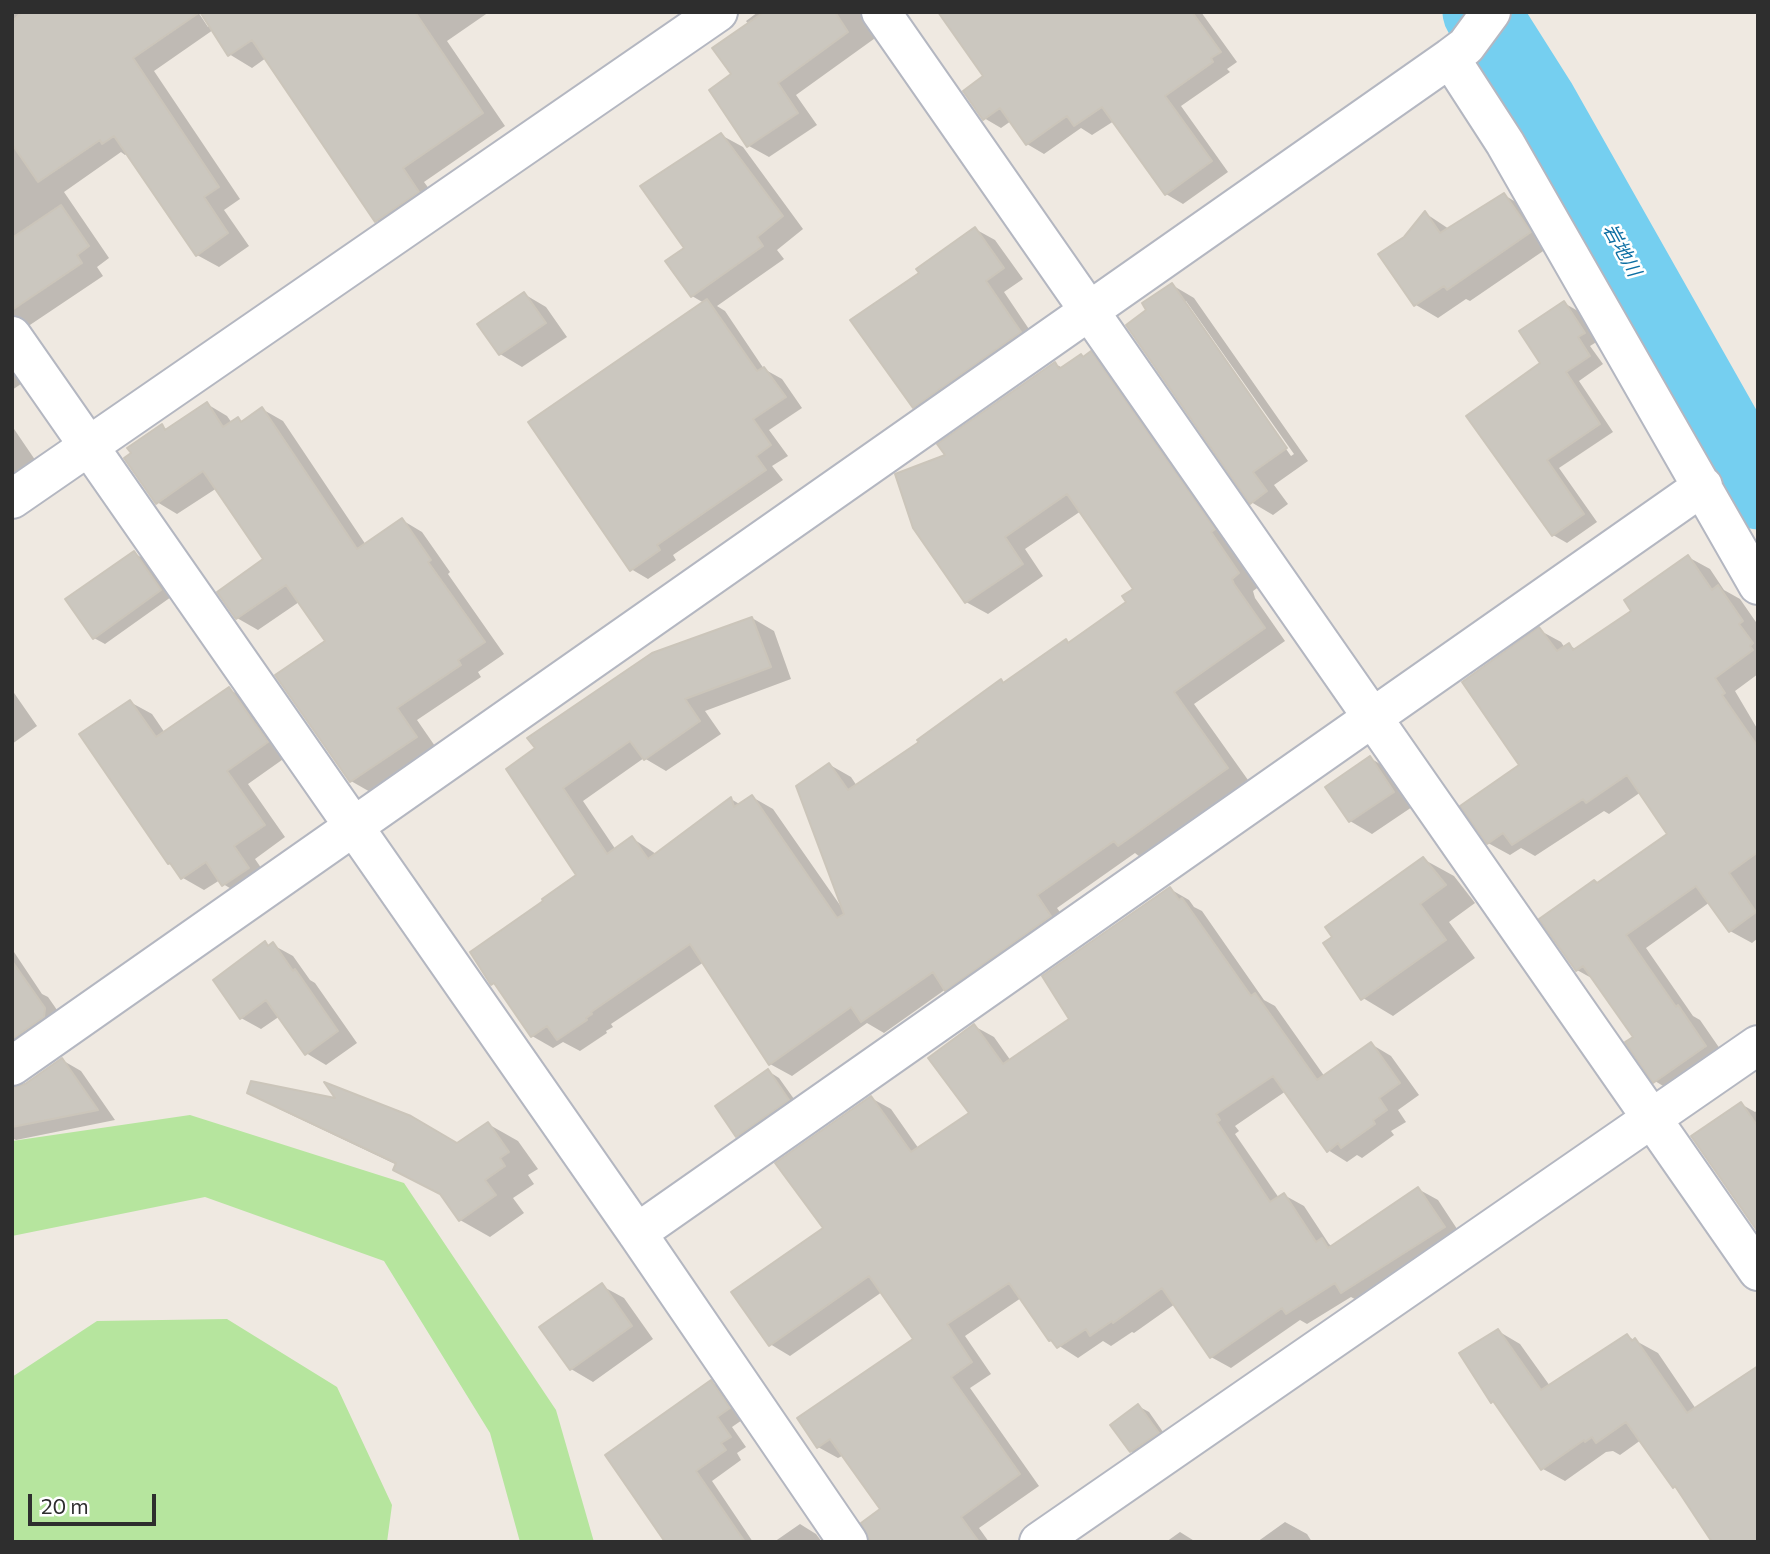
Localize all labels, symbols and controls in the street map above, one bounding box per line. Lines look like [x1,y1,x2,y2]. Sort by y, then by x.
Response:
water label: 岩地川 [1598,220,1646,280]
scale bar [32,1480,159,1524]
text: 20 m [41,1493,89,1518]

